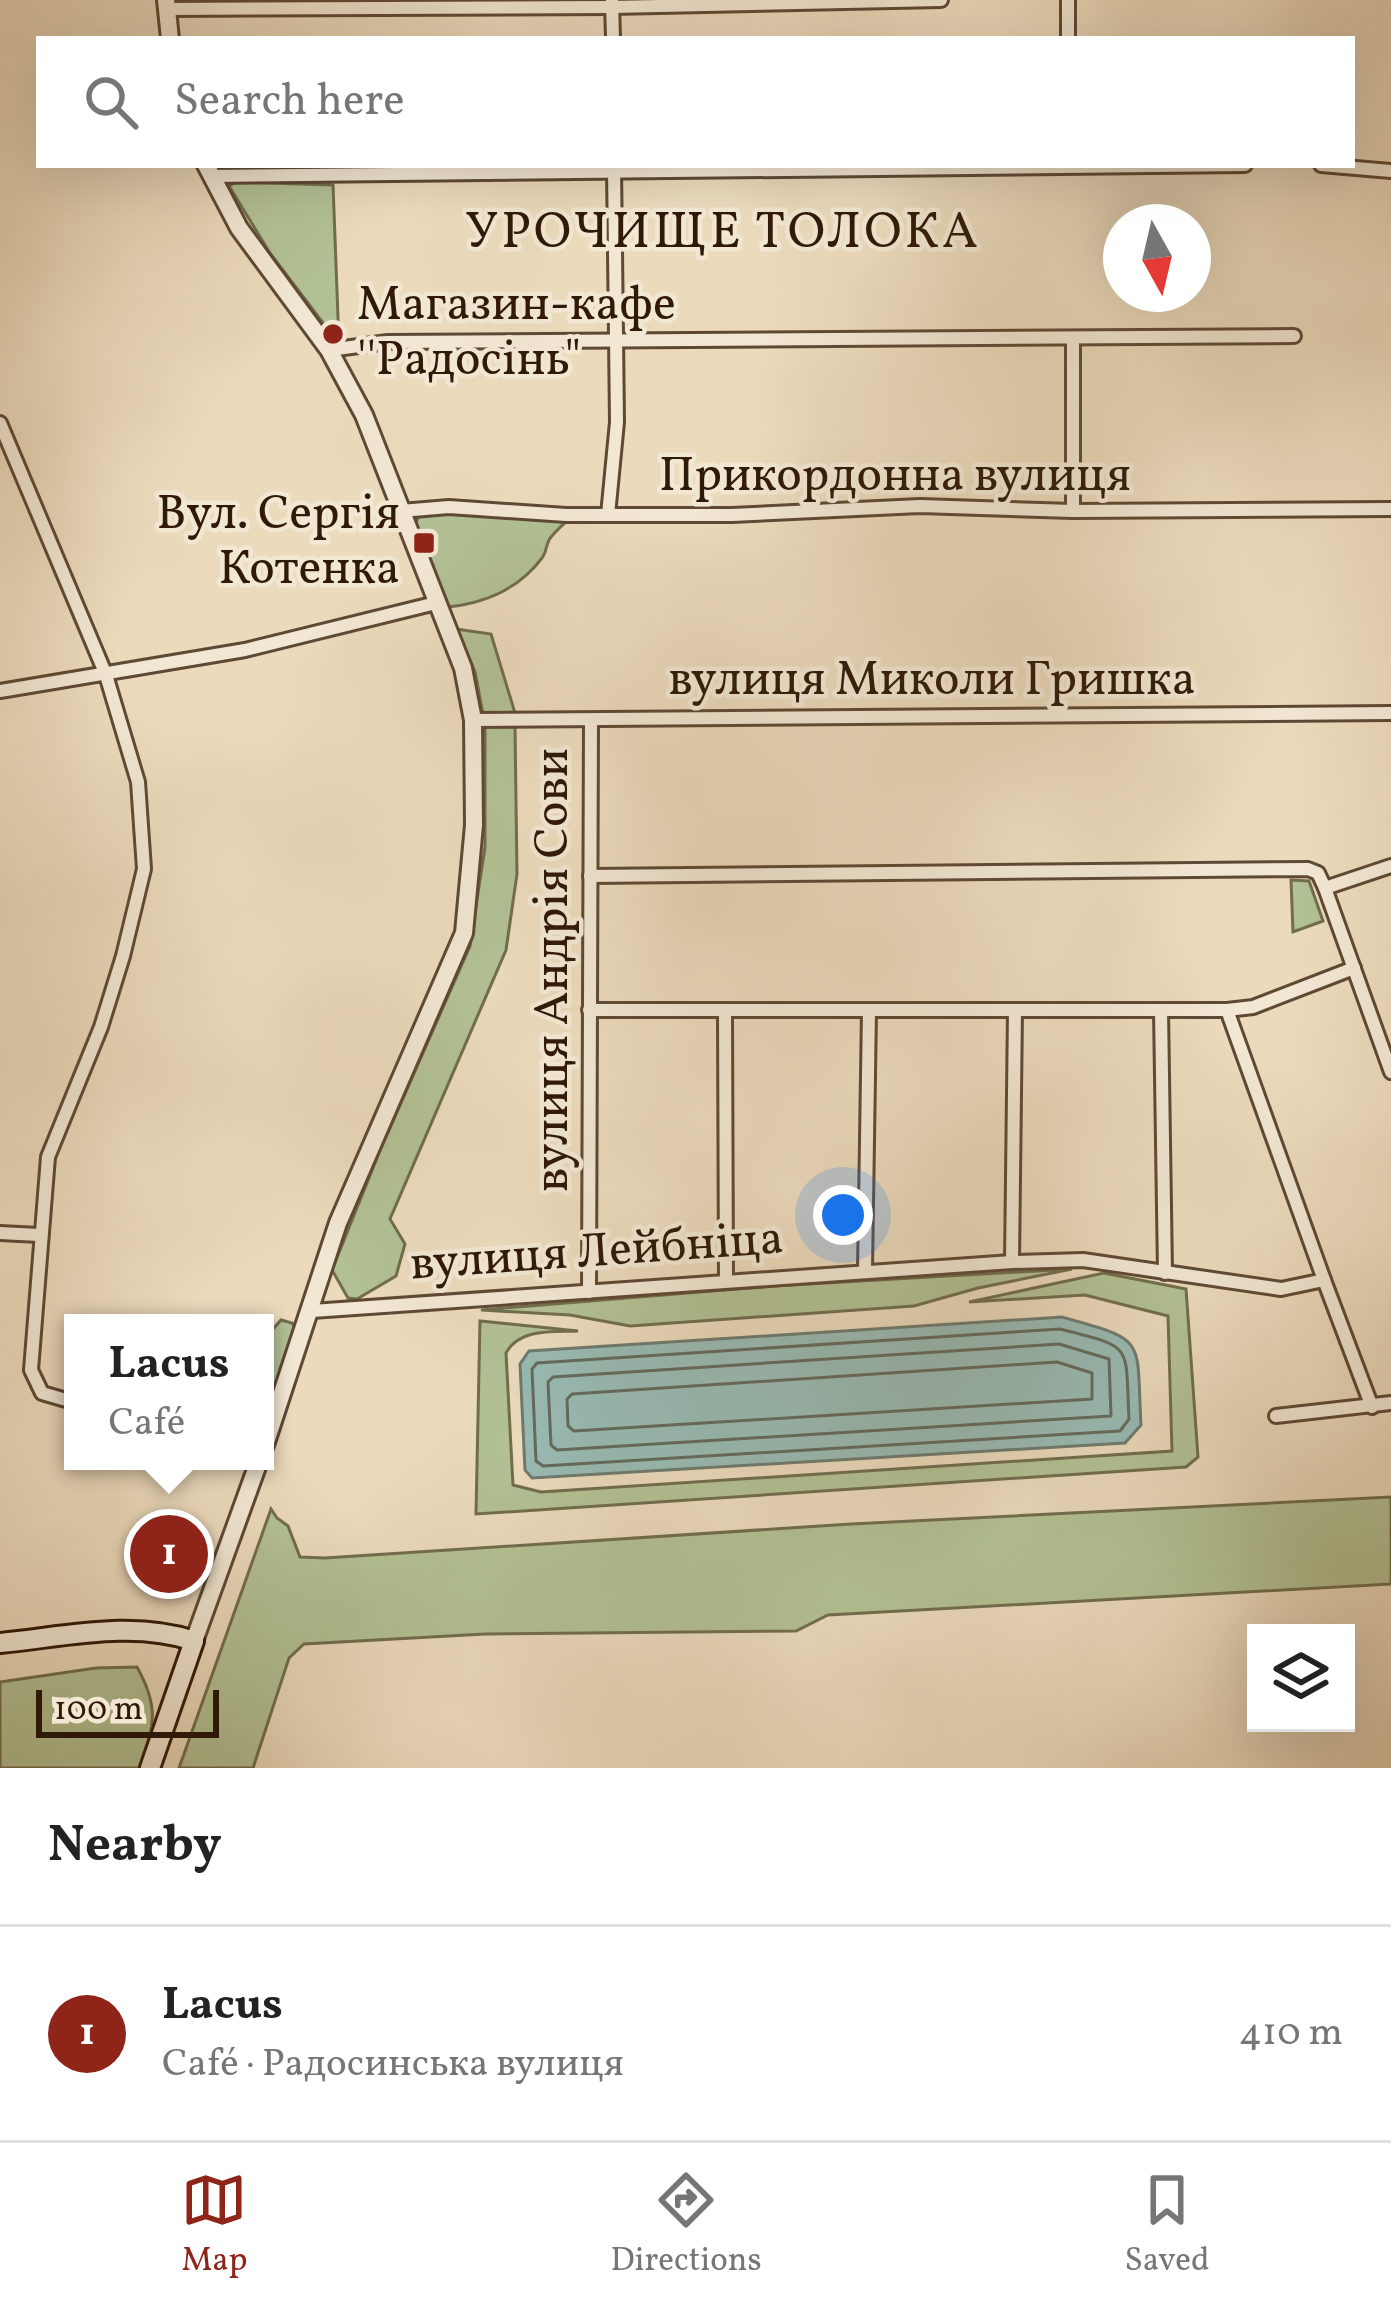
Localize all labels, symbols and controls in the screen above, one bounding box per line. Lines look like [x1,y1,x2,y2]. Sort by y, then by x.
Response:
search box [36,36,1355,168]
icon: search [78,69,144,135]
text: Search here [174,71,405,134]
district label: УРОЧИЩЕ ТОЛОКА [465,198,981,269]
north arrow [1103,204,1211,312]
place label: Магазин-кафе ''Радосінь" [357,273,676,395]
marker: Магазин-кафе ''Радосінь" [320,321,346,347]
street label: Прикордонна вулиця [659,444,1131,511]
place label: Вул. Сергія Котенка [156,482,400,604]
marker: Вул. Сергія Котенка [411,530,437,556]
street label: вулиця Миколи Гришка [668,648,1196,715]
street label: вулиця Андрія Сови [521,748,588,1192]
your location [813,1185,873,1245]
street label: вулиця Лейбніца [408,1207,786,1299]
popup [64,1314,274,1470]
text: Lacus [109,1334,229,1397]
text: Café [109,1397,185,1451]
pin: 1 [130,1509,208,1599]
map controls [1247,1624,1355,1732]
button: layers [1247,1624,1355,1732]
scale bar [36,1684,219,1737]
text: 100 m [54,1688,143,1734]
text: Nearby [48,1811,222,1882]
text: Lacus [162,1975,283,2038]
text: 1 [79,2007,95,2061]
text: 410 m [1239,2007,1343,2061]
text: Café · Радосинська вулиця [162,2038,624,2092]
tab: Map [181,2167,248,2285]
tab: Directions [610,2167,762,2285]
tab: Saved [1125,2167,1210,2285]

